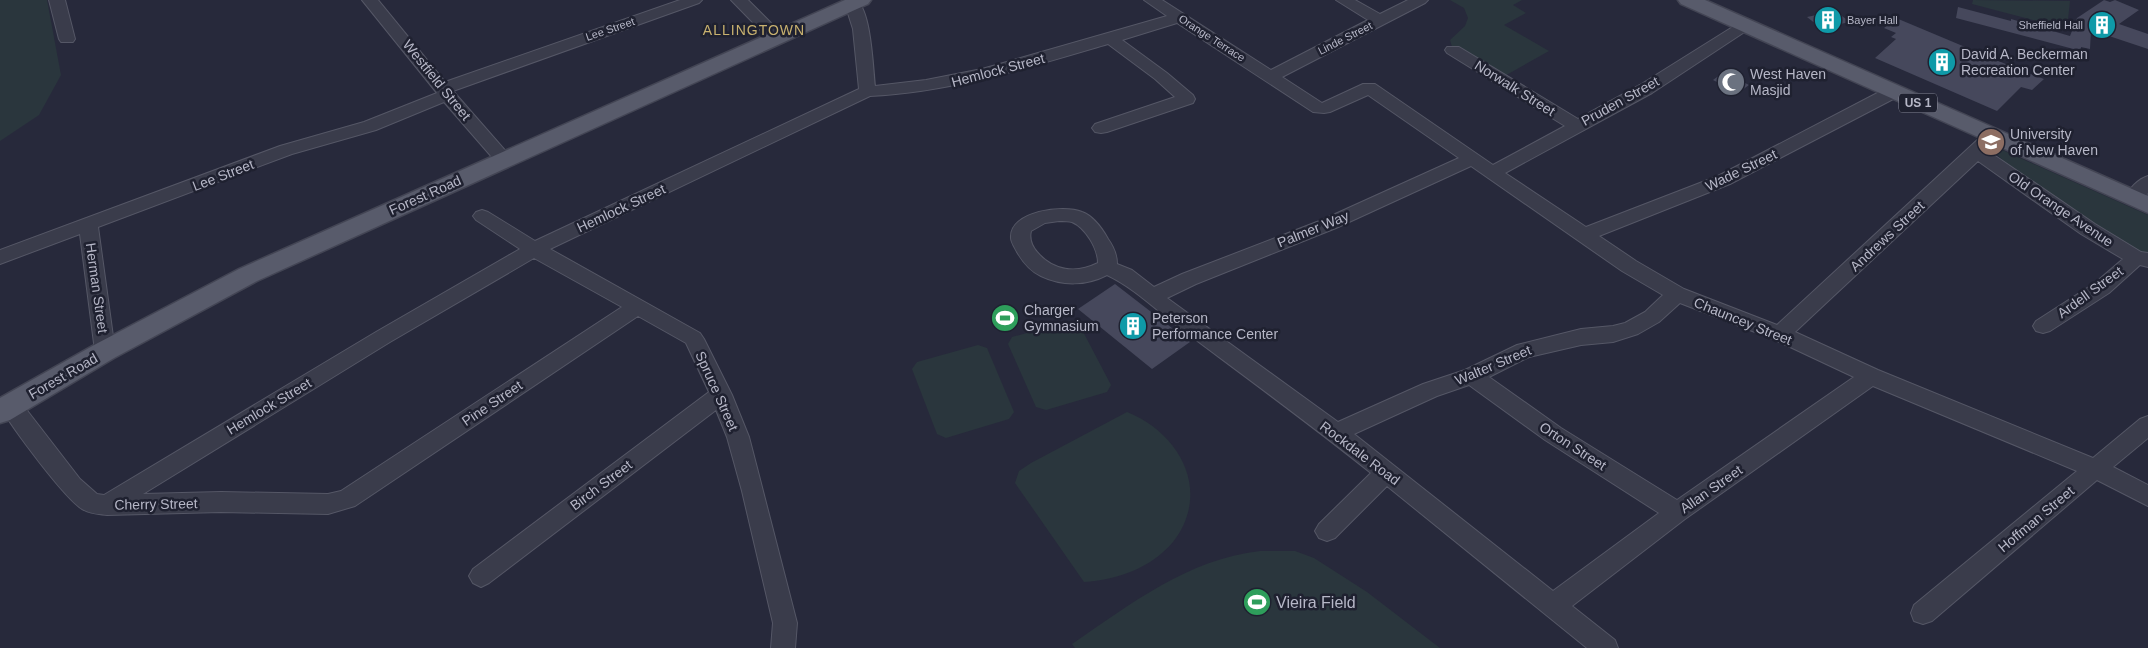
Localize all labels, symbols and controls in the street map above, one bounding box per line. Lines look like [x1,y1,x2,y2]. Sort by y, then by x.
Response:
building icon: Bayer Hall [1813,5,1843,35]
building icon: Sheffield Hall [2087,10,2117,40]
street label: Orange Terrace [1177,12,1247,64]
place label: Bayer Hall [1847,14,1898,26]
street label: Lee Street [584,15,636,43]
street label: Linde Street [1316,19,1374,57]
place label: Sheffield Hall [2018,19,2083,31]
district label: ALLINGTOWN [703,22,805,38]
street label: Westfield Street [400,37,474,123]
place label: David A. Beckerman Recreation Center [1961,46,2088,78]
building icon: David A. Beckerman Recreation Center [1927,47,1957,77]
street label: Hemlock Street [950,50,1046,90]
street label: Norwalk Street [1472,57,1558,119]
place label: West Haven Masjid [1750,66,1826,98]
mosque icon: West Haven Masjid [1716,67,1746,97]
street label: Pruden Street [1578,73,1662,129]
road number: US 1 [1899,94,1937,112]
place label: University of New Haven [2010,126,2098,158]
school or university icon: University of New Haven [1976,127,2006,157]
street label: Wade Street [1703,146,1779,194]
street label: Lee Street [190,156,256,194]
street label: Old Orange Avenue [2006,168,2117,250]
street label: Forest Road [387,172,463,218]
street label: Hemlock Street [574,180,668,235]
street label: Andrews Street [1847,197,1928,274]
street label: Palmer Way [1275,207,1351,251]
street label: Herman Street [83,242,111,334]
street label: Ardell Street [2054,263,2126,321]
street label: Chauncey Street [1692,294,1794,348]
place label: Charger Gymnasium [1024,302,1099,334]
sports icon: Charger Gymnasium [990,303,1020,333]
place label: Peterson Performance Center [1152,310,1278,342]
building icon: Peterson Performance Center [1118,311,1148,341]
street label: Walter Street [1453,342,1534,388]
street label: Spruce Street [692,349,742,433]
street label: Forest Road [26,350,100,402]
street label: Hemlock Street [224,374,314,438]
street label: Pine Street [459,377,525,429]
street label: Rockdale Road [1317,418,1403,488]
street label: Orton Street [1537,419,1609,474]
street label: Birch Street [567,457,635,513]
street label: Allan Street [1677,462,1745,516]
street label: Hoffman Street [1995,483,2077,555]
street label: Cherry Street [114,495,198,513]
sports icon: Vieira Field [1242,587,1272,617]
place label: Vieira Field [1276,594,1356,611]

